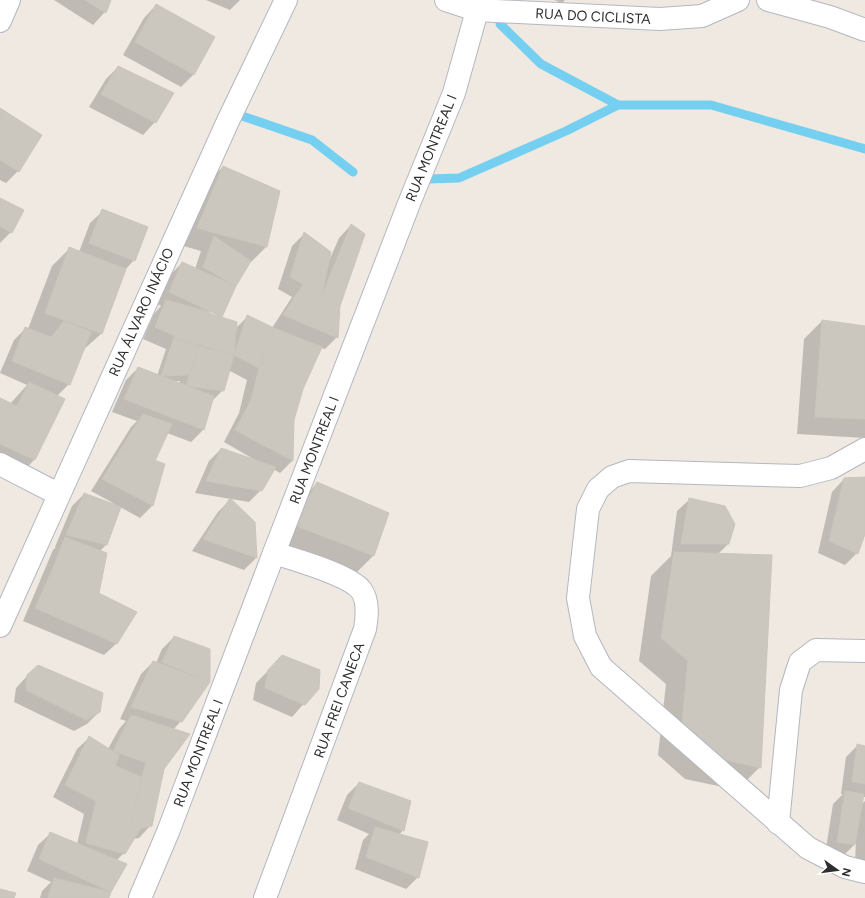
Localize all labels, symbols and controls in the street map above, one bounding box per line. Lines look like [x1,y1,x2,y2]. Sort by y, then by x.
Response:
street label: RUA DO CICLISTA [535,5,652,28]
street label: RUA MONTREAL I [402,92,461,204]
street label: RUA ÁLVARO INÁCIO [105,245,178,379]
street label: RUA MONTREAL I [286,394,343,506]
street label: RUA FREI CANECA [311,640,368,760]
street label: RUA MONTREAL I [170,697,227,809]
north arrow [817,850,857,890]
text: N [839,867,854,878]

